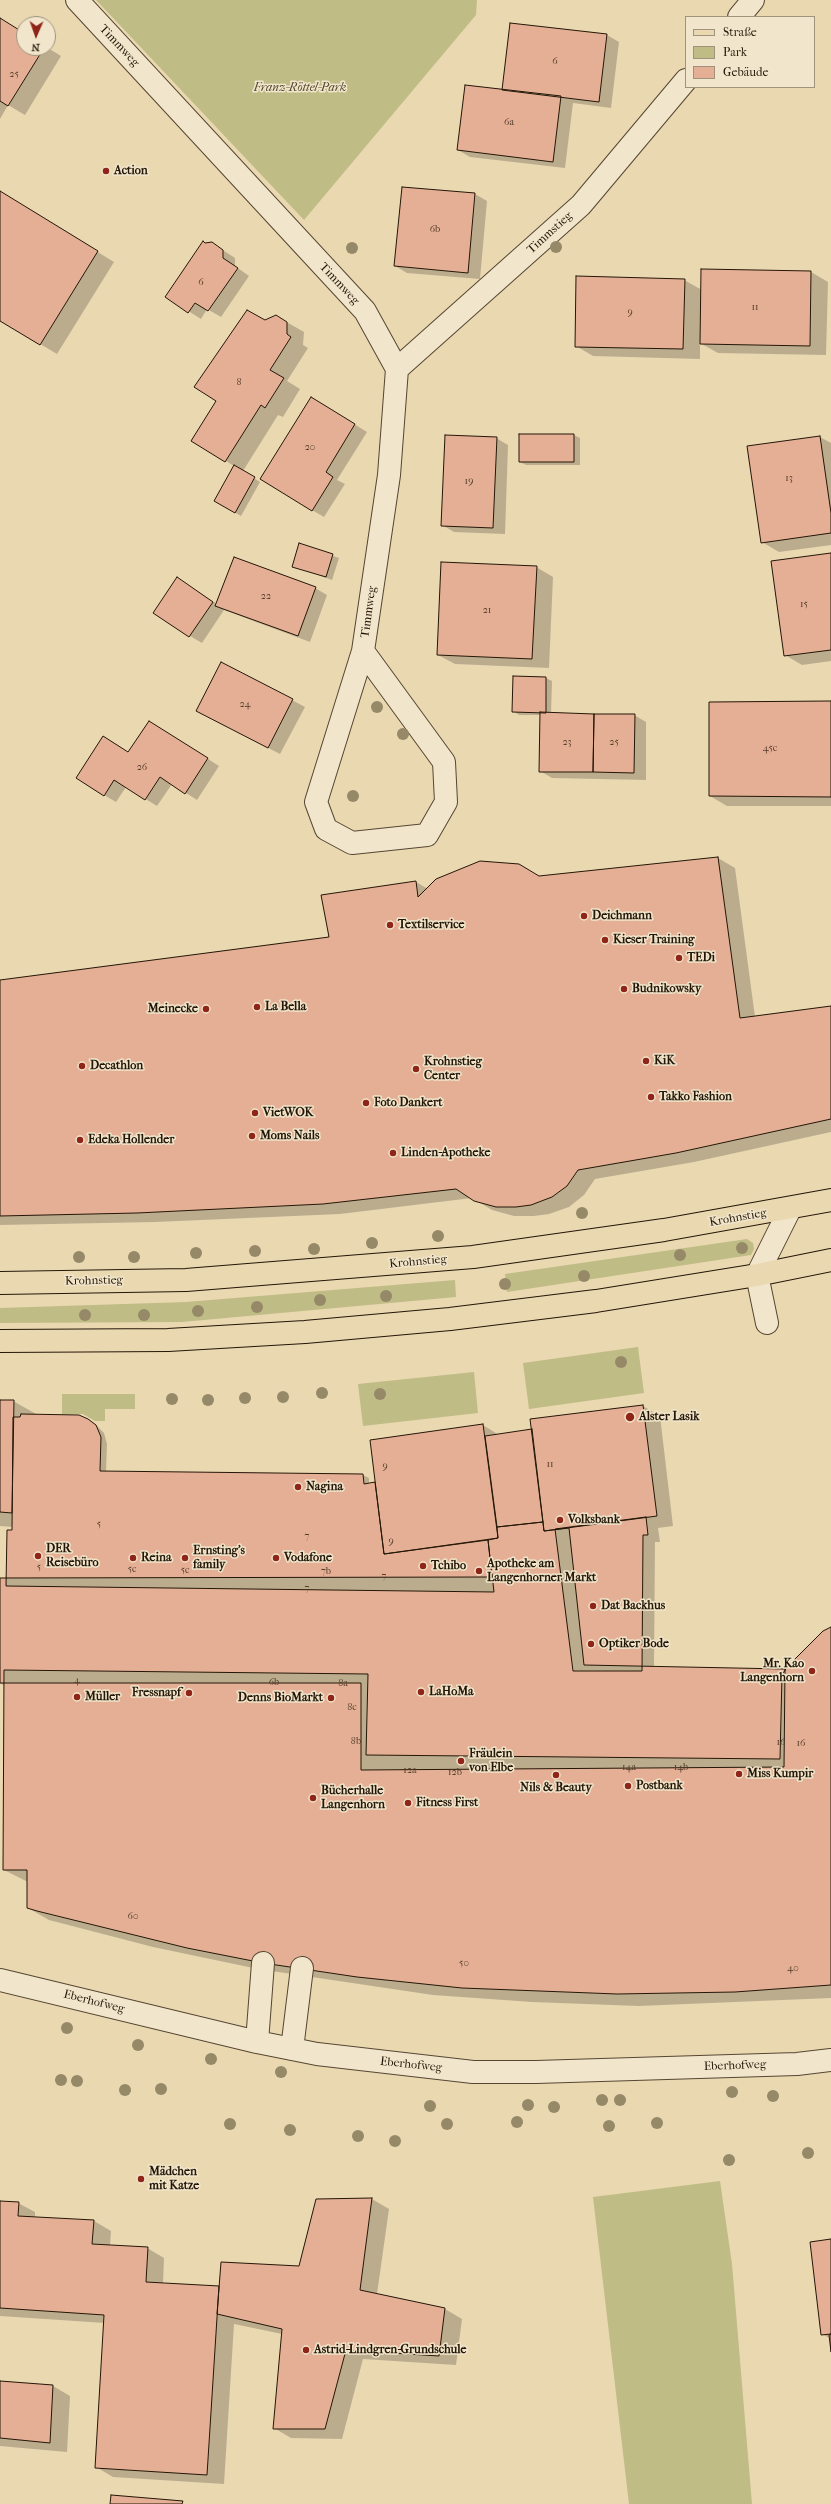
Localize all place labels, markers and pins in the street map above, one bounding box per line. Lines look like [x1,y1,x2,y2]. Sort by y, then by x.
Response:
place label: Action [114,164,148,178]
marker: Action [101,166,111,176]
place label: Deichmann [592,909,652,923]
marker: Deichmann [579,911,589,921]
place label: Textilservice [398,918,465,932]
marker: Textilservice [385,920,395,930]
place label: Kieser Training [613,933,695,947]
marker: Kieser Training [600,935,610,945]
place label: TEDi [687,951,715,965]
marker: TEDi [674,953,684,963]
place label: Budnikowsky [632,982,701,996]
marker: Budnikowsky [619,984,629,994]
place label: La Bella [265,1000,306,1014]
place label: Meinecke [148,1002,198,1016]
marker: La Bella [252,1002,262,1012]
marker: Meinecke [201,1004,211,1014]
place label: KiK [654,1054,675,1068]
place label: Krohnstieg Center [424,1055,482,1083]
marker: KiK [641,1056,651,1066]
place label: Decathlon [90,1059,143,1073]
marker: Decathlon [77,1061,87,1071]
marker: Krohnstieg Center [411,1064,421,1074]
place label: Takko Fashion [659,1090,732,1104]
marker: Takko Fashion [646,1092,656,1102]
place label: Foto Dankert [374,1096,442,1110]
marker: Foto Dankert [361,1098,371,1108]
place label: VietWOK [263,1106,313,1120]
marker: VietWOK [250,1108,260,1118]
place label: Moms Nails [260,1129,320,1143]
marker: Moms Nails [247,1131,257,1141]
place label: Edeka Hollender [88,1133,174,1147]
marker: Edeka Hollender [75,1135,85,1145]
place label: Linden-Apotheke [401,1146,490,1160]
marker: Linden-Apotheke [388,1148,398,1158]
place label: Alster Lasik [639,1410,699,1424]
marker: Alster Lasik [624,1411,636,1423]
place label: Nagina [306,1480,343,1494]
marker: Nagina [293,1482,303,1492]
place label: Volksbank [568,1513,620,1527]
marker: Volksbank [555,1515,565,1525]
place label: DER Reisebüro [46,1542,98,1570]
place label: Ernsting's family [193,1544,245,1572]
marker: DER Reisebüro [33,1551,43,1561]
place label: Reina [141,1551,172,1565]
place label: Vodafone [284,1551,332,1565]
marker: Reina [128,1553,138,1563]
marker: Ernsting's family [180,1553,190,1563]
marker: Vodafone [271,1553,281,1563]
place label: Apotheke am Langenhorner Markt [487,1557,596,1585]
place label: Tchibo [431,1559,466,1573]
marker: Tchibo [418,1561,428,1571]
marker: Apotheke am Langenhorner Markt [474,1566,484,1576]
place label: Dat Backhus [601,1599,665,1613]
marker: Dat Backhus [588,1601,598,1611]
place label: Optiker Bode [599,1637,669,1651]
marker: Optiker Bode [586,1639,596,1649]
place label: Mr. Kao Langenhorn [740,1657,804,1685]
marker: Mr. Kao Langenhorn [807,1666,817,1676]
place label: LaHoMa [429,1685,474,1699]
place label: Fressnapf [132,1686,181,1700]
marker: LaHoMa [416,1687,426,1697]
marker: Fressnapf [184,1688,194,1698]
place label: Müller [85,1690,120,1704]
place label: Denns BioMarkt [238,1691,323,1705]
marker: Müller [72,1692,82,1702]
marker: Denns BioMarkt [326,1693,336,1703]
place label: Fräulein von Elbe [469,1747,513,1775]
marker: Fräulein von Elbe [456,1756,466,1766]
place label: Miss Kumpir [747,1767,813,1781]
marker: Miss Kumpir [734,1769,744,1779]
marker: Nils & Beauty [551,1770,561,1780]
place label: Postbank [636,1779,683,1793]
place label: Nils & Beauty [520,1781,592,1795]
marker: Postbank [623,1781,633,1791]
place label: Bücherhalle Langenhorn [321,1784,385,1812]
marker: Bücherhalle Langenhorn [308,1793,318,1803]
place label: Fitness First [416,1796,478,1810]
marker: Fitness First [403,1798,413,1808]
place label: Mädchen mit Katze [149,2165,199,2193]
marker: Mädchen mit Katze [136,2174,146,2184]
place label: Astrid-Lindgren-Grundschule [314,2343,467,2357]
marker: Astrid-Lindgren-Grundschule [301,2345,311,2355]

